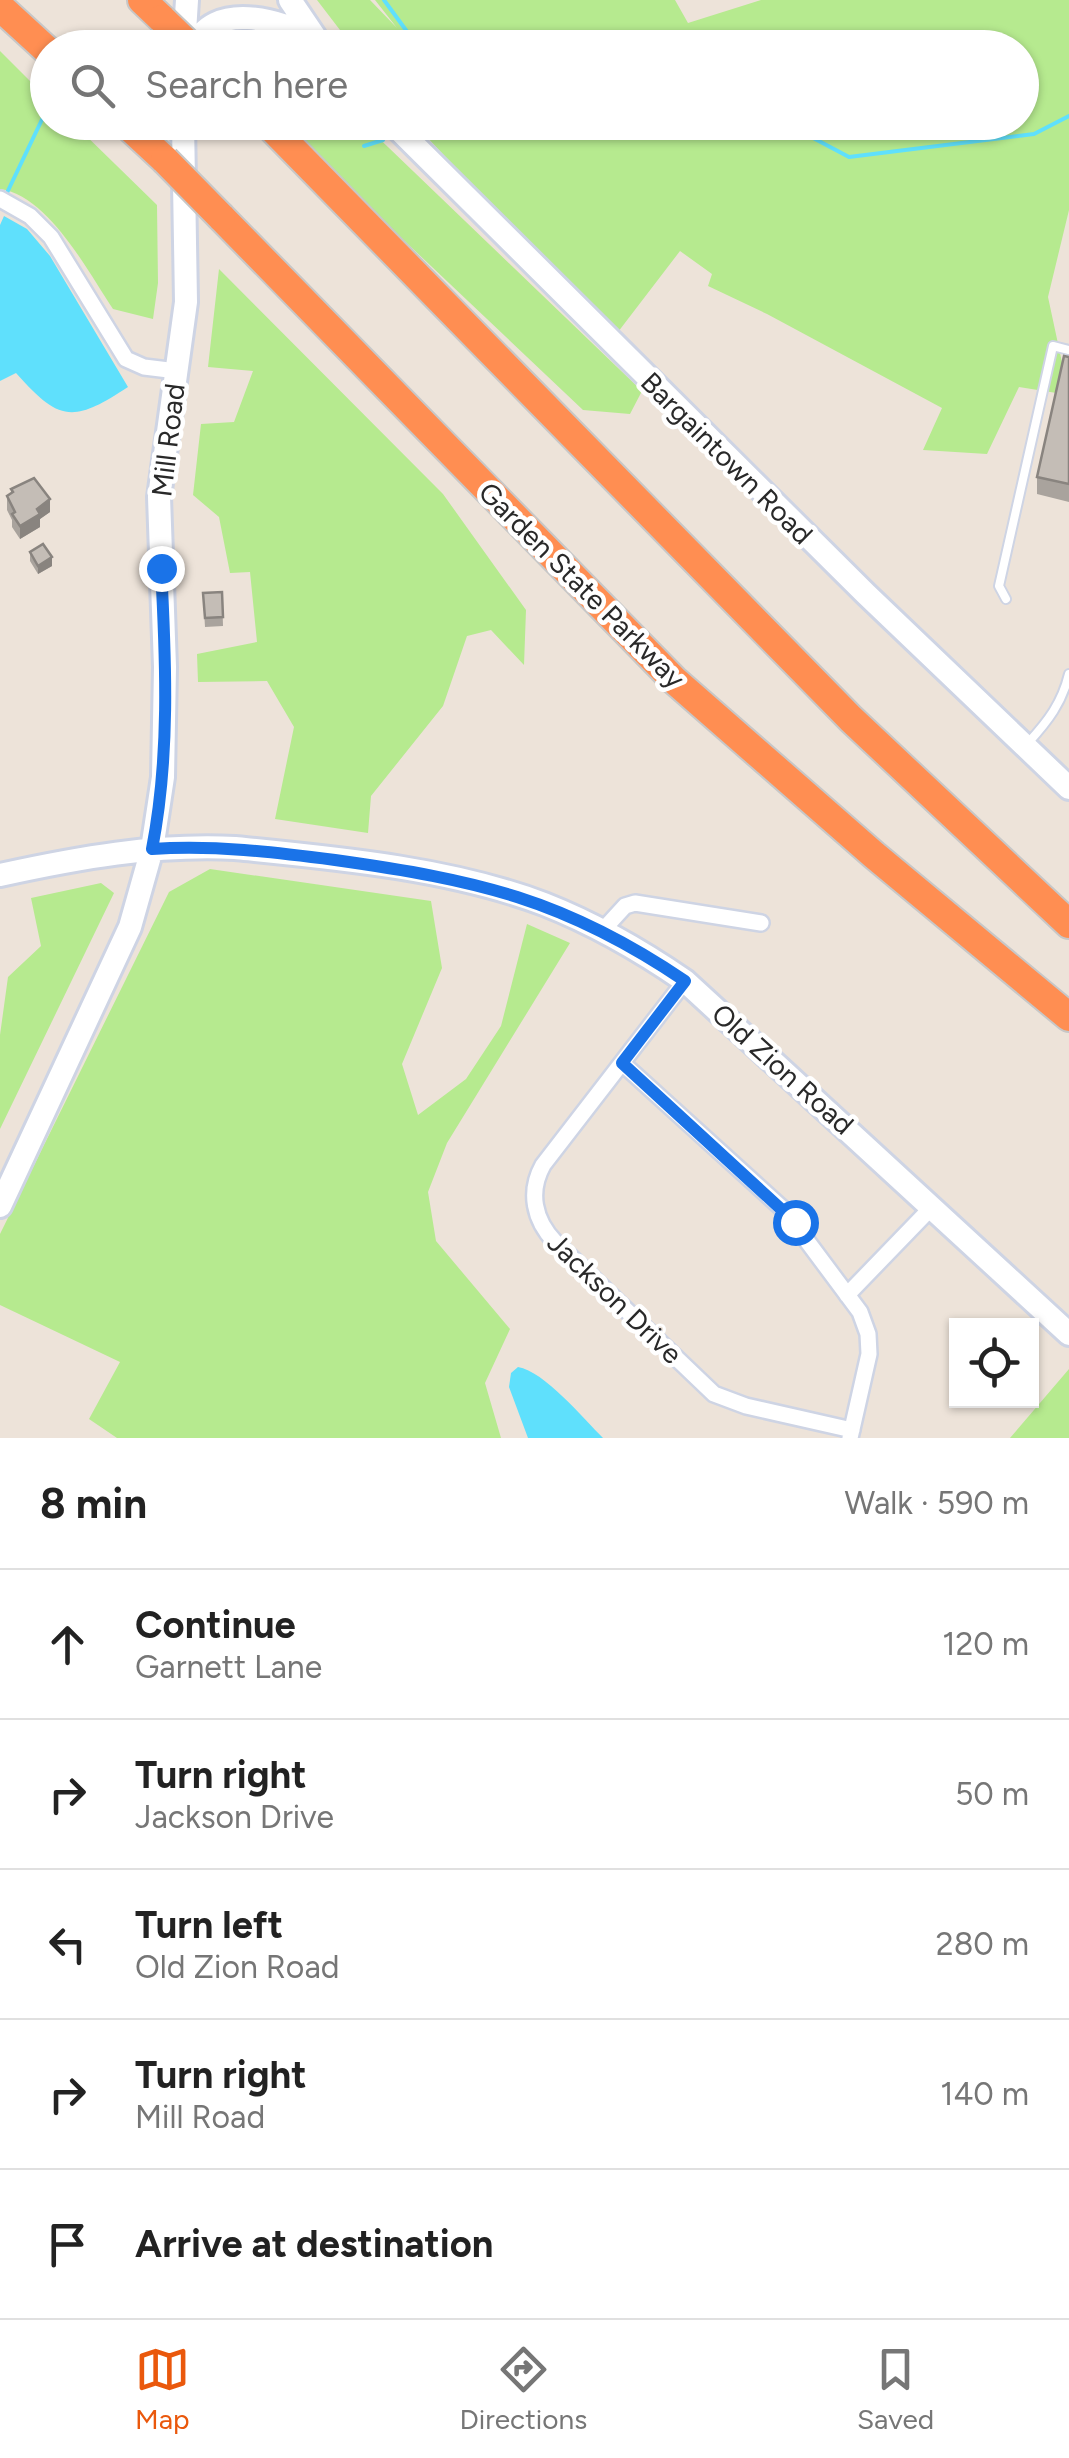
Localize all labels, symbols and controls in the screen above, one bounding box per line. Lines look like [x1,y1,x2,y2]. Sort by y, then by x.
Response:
search box [30,30,1039,140]
icon: search [65,58,120,113]
text: Search here [145,62,348,108]
street label: Bargaintown Road [634,365,820,551]
street label: Mill Road [144,381,192,499]
street label: Garden State Parkway [472,475,692,695]
route end [139,546,185,592]
street label: Old Zion Road [705,997,861,1141]
route start [773,1200,819,1246]
street label: Jackson Drive [541,1225,689,1371]
map controls [949,1318,1039,1408]
button: locate [949,1318,1039,1408]
text: 8 min [40,1478,147,1529]
text: Walk · 590 m [845,1484,1029,1522]
text: Continue [135,1602,296,1648]
icon: ahead [40,1617,95,1672]
text: 120 m [942,1625,1029,1663]
text: Garnett Lane [135,1648,322,1686]
text: Turn right [135,1752,307,1798]
icon: right [40,1767,95,1822]
text: 50 m [955,1775,1029,1813]
text: Jackson Drive [135,1798,334,1836]
text: Turn left [135,1902,283,1948]
icon: left [40,1917,95,1972]
text: 280 m [936,1925,1029,1963]
text: Old Zion Road [135,1948,339,1986]
text: Turn right [135,2052,307,2098]
icon: right [40,2067,95,2122]
text: 140 m [940,2075,1029,2113]
text: Mill Road [135,2098,265,2136]
icon: arrive [40,2217,95,2272]
text: Arrive at destination [135,2221,493,2267]
tab: Map [135,2342,190,2436]
tab: Directions [460,2342,587,2436]
tab: Saved [857,2342,934,2436]

